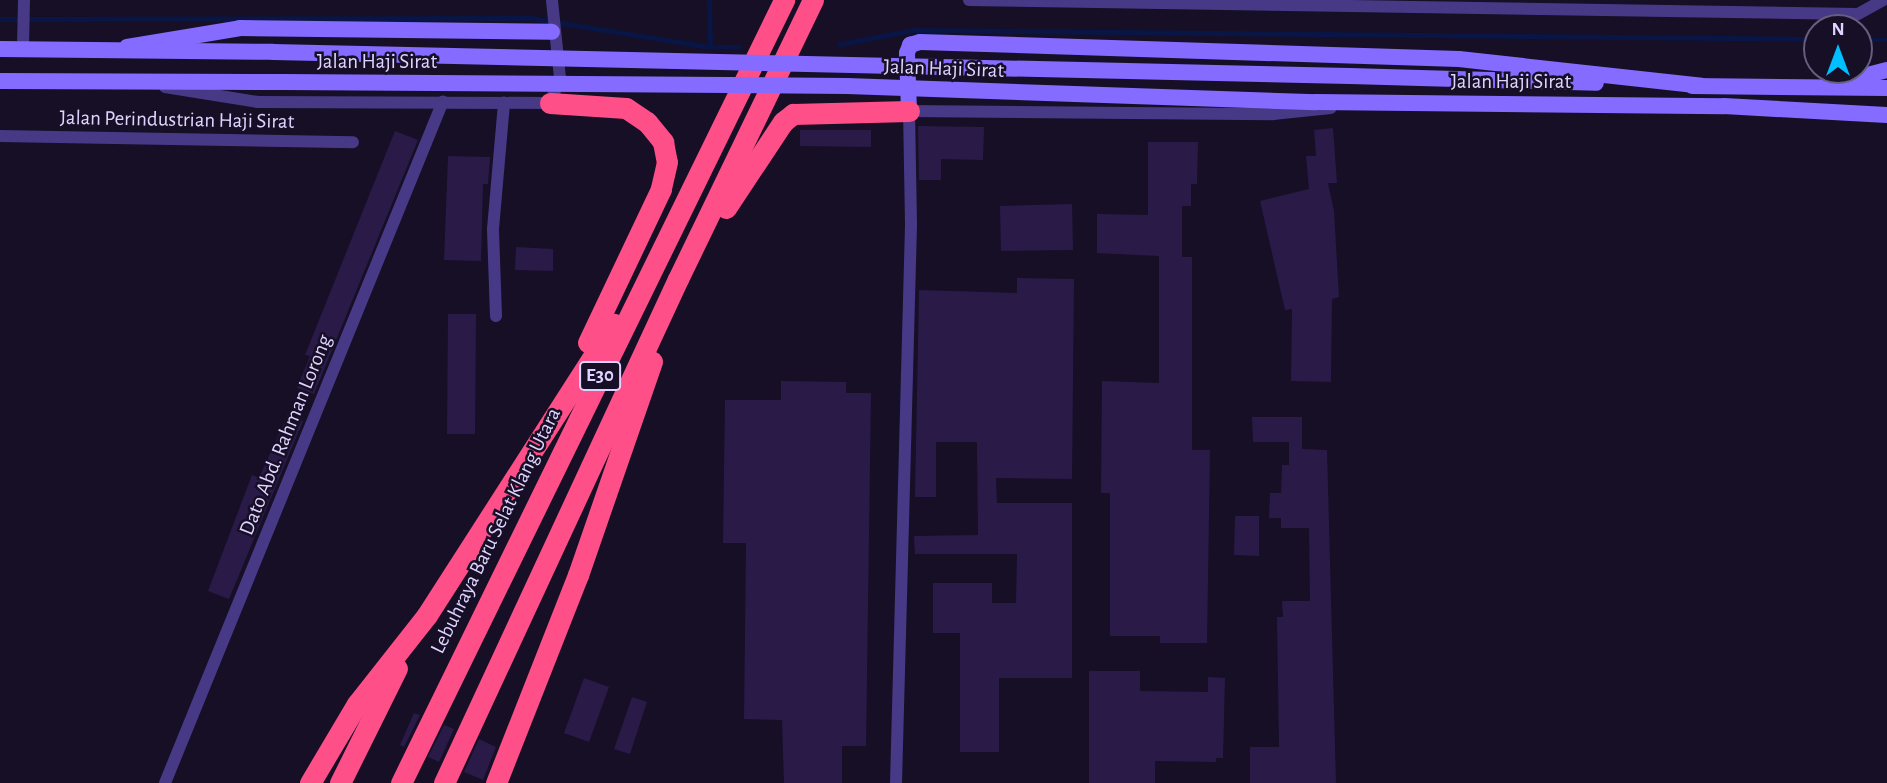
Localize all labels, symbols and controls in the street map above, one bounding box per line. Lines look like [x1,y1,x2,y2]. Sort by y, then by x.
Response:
north arrow [1803,14,1873,84]
text: N [1831,20,1845,39]
street label: Jalan Haji Sirat [317,49,437,75]
street label: Jalan Haji Sirat [883,54,1005,84]
street label: Jalan Haji Sirat [1451,69,1571,95]
street label: Jalan Perindustrian Haji Sirat [59,105,295,135]
street label: Dato Abd. Rahman Lorong [234,331,338,539]
road number: E30 [579,360,621,392]
street label: Lebuhraya Baru Selat Klang Utara [425,404,567,658]

